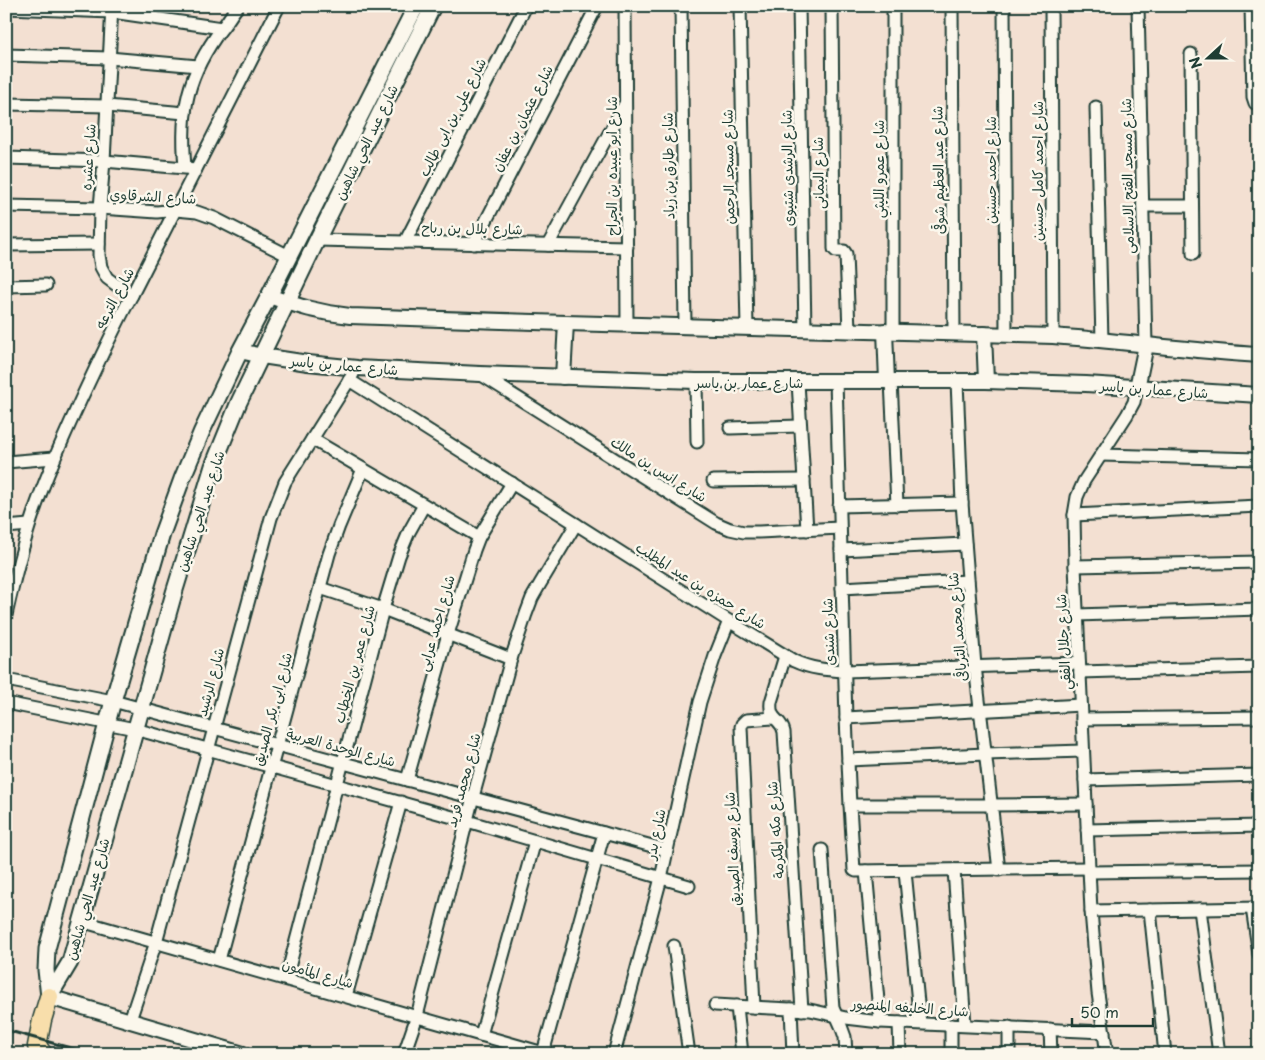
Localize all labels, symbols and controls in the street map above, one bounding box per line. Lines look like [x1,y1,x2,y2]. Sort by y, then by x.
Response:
north arrow [1182,32,1232,82]
street label: شارع على بن ابى طالب [413,54,491,180]
text: N [1184,54,1207,72]
street label: شارع عثمان بن عفان [486,61,558,175]
street label: شارع عبد الحي شاهين [329,81,406,205]
street label: شارع ابو عبيده بن الجراح [601,96,622,236]
street label: شارع مسجد الفتح الاسلامى [1115,98,1139,254]
street label: شارع احمد كامل حسنين [1027,101,1048,241]
street label: شارع عبد العظيم شوقى [926,105,951,235]
street label: شارع مسجد الرحمن [716,109,740,225]
street label: شارع الرشدى شتيوى [775,110,799,226]
street label: شارع طارق بن زياد [657,112,679,220]
street label: شارع احمد حسنين [980,116,1001,224]
street label: شارع عمرو الليثي [868,120,892,218]
street label: شارع عشره [75,123,101,191]
street label: شارع اليمانى [807,137,829,209]
street label: شارع الشرقاوي [109,183,197,210]
street label: شارع بلال بن رباح [421,217,523,239]
street label: شارع الترعه [89,264,139,332]
street label: شارع عمار بن ياسر [288,350,399,380]
street label: شارع عمار بن ياسر [694,372,803,393]
street label: شارع عمار بن ياسر [1098,375,1209,403]
street label: شارع انس بن مالك [607,431,711,507]
street label: شارع عبد الحي شاهين [171,448,232,575]
street label: شارع حمزه بن عبد المطلب [632,536,770,634]
street label: شارع احمد عرابى [412,572,460,674]
street label: شارع محمد الترياقى [942,572,972,682]
street label: شارع جلال الفقي [1050,593,1079,691]
street label: شارع شندى [816,598,840,666]
street label: شارع عمر بن الخطاب [328,603,380,725]
street label: شارع الرشيد [191,645,229,719]
street label: شارع ابى بكر الصديق [247,650,297,768]
street label: شارع الوحدة العربية [284,722,398,772]
street label: شارع محمد فريد [440,730,486,830]
street label: شارع مكه المكرمة [761,781,789,879]
street label: شارع يوسف الصديق [719,792,745,906]
street label: شارع بدر [639,807,671,862]
street label: شارع عبد الحي شاهين [60,835,117,963]
street label: شارع المأمون [280,953,356,993]
street label: شارع الخليفه المنصور [850,992,969,1022]
scale bar [1072,995,1154,1027]
text: 50 m [1080,1000,1119,1023]

